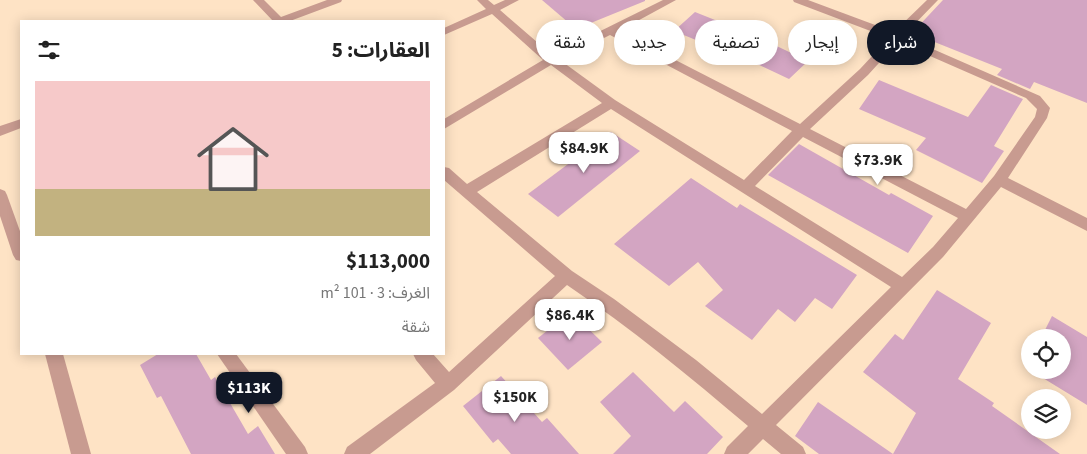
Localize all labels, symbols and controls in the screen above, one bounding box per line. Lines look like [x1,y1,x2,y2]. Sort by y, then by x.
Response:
chip: شقة [536,20,604,65]
chip: جديد [614,20,685,65]
chip: تصفية [695,20,778,65]
chip: إيجار [788,20,857,65]
chip: شراء [867,20,935,65]
text: العقارات: 5 [332,35,430,65]
icon: filters [35,36,63,64]
icon: home [188,114,278,204]
pin: $84.9K [543,132,625,174]
text: $84.9K [560,137,608,159]
pin: $73.9K [837,144,919,186]
text: $73.9K [854,149,902,171]
text: $113,000 [346,246,430,276]
text: الغرف: 3 · 101 m² [320,282,430,304]
pin: $86.4K [529,298,611,341]
text: $86.4K [546,304,594,326]
text: شقة [402,316,430,338]
map controls [1021,329,1071,439]
button: locate [1021,329,1071,379]
pin: $113K [214,372,284,414]
text: $113K [227,377,271,399]
pin: $150K [480,380,550,423]
text: $150K [493,386,537,408]
button: layers [1021,389,1071,439]

